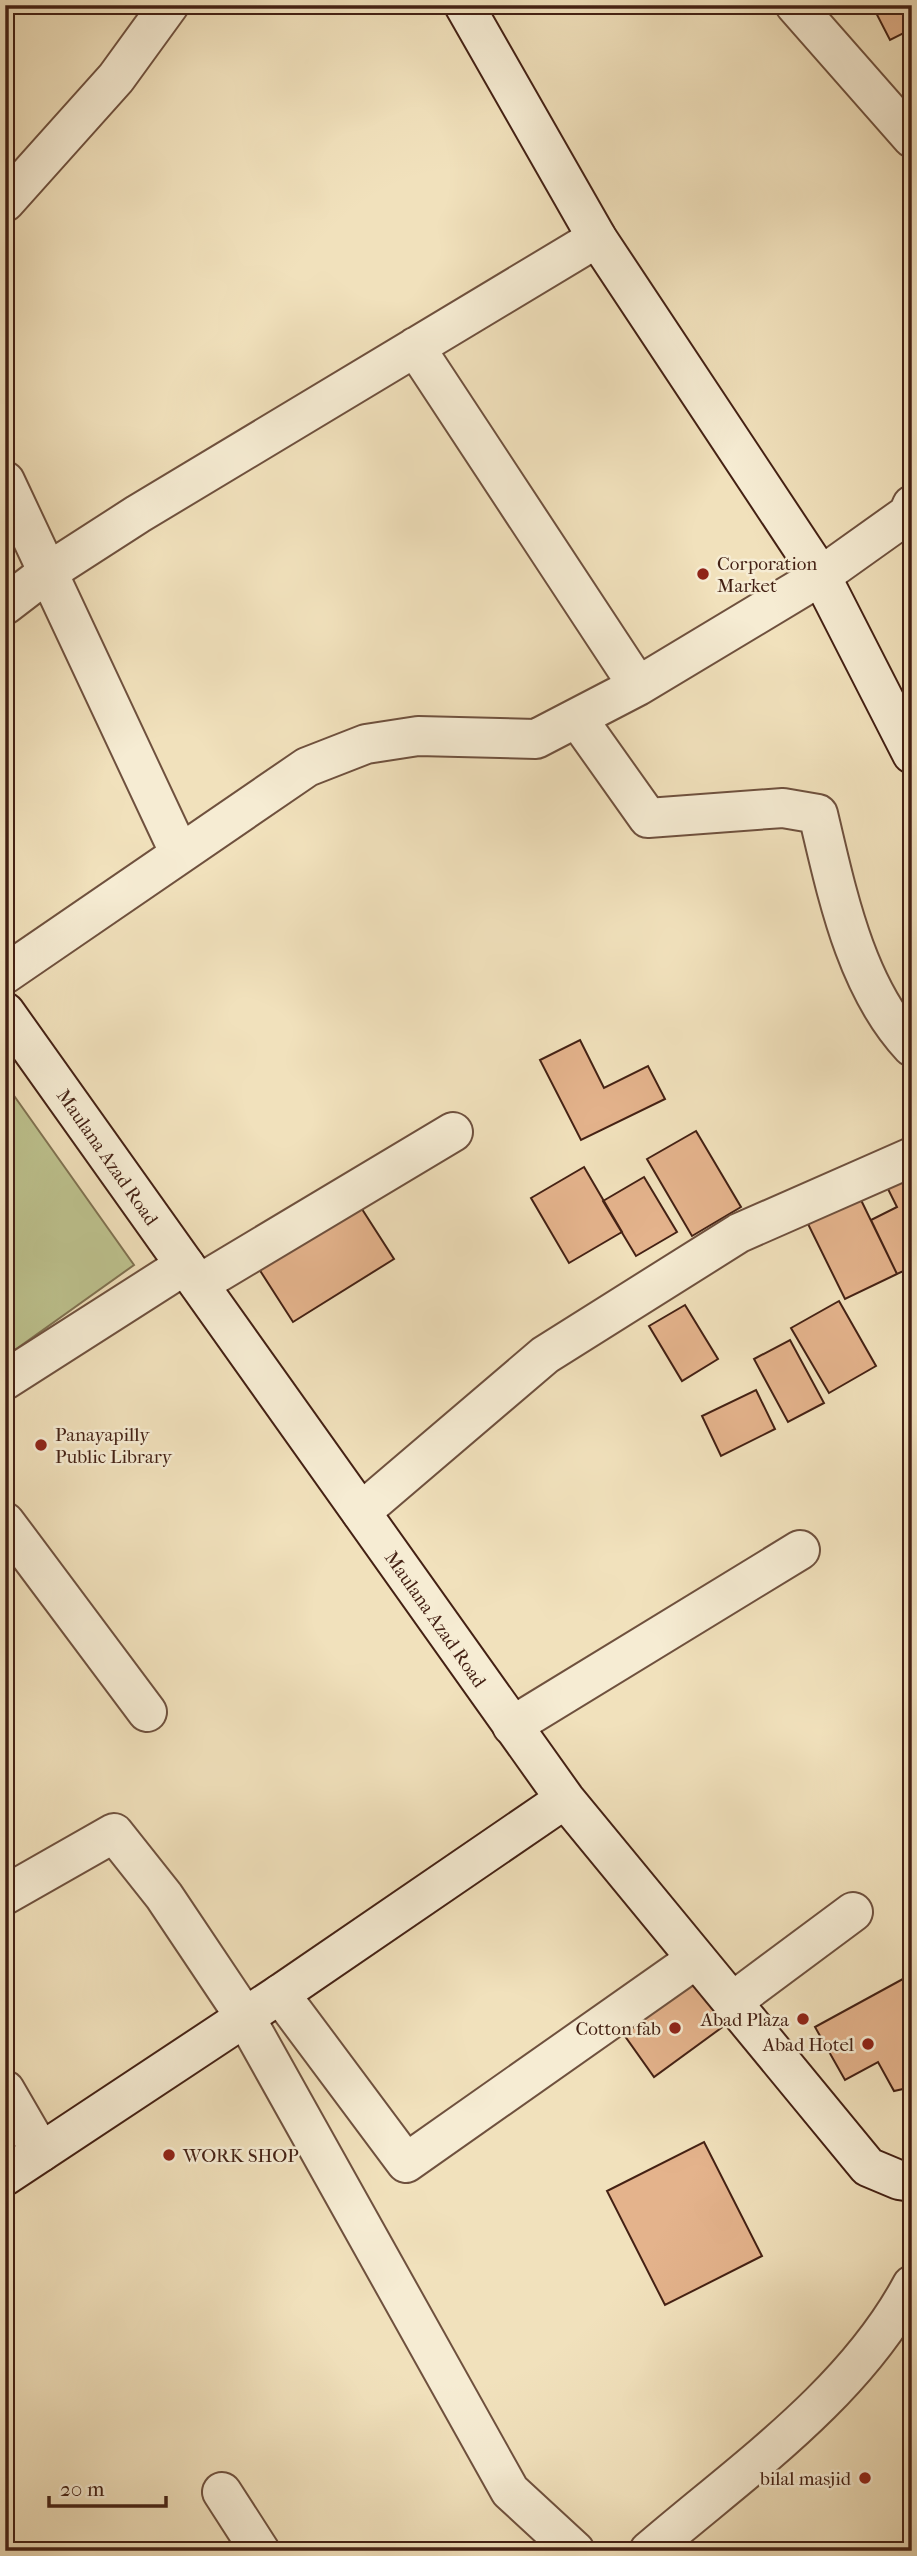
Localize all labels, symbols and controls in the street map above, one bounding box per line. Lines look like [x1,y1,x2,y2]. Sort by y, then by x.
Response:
place label: Corporation Market [717,553,817,597]
marker: Corporation Market [695,566,711,582]
street label: Maulana Azad Road [52,1085,163,1230]
place label: Panayapilly Public Library [55,1424,173,1468]
marker: Panayapilly Public Library [33,1437,49,1453]
street label: Maulana Azad Road [380,1547,491,1692]
place label: Abad Plaza [700,2009,789,2031]
marker: Abad Plaza [795,2011,811,2027]
place label: Cotton fab [575,2018,661,2040]
marker: Cotton fab [667,2020,683,2036]
place label: Abad Hotel [762,2034,854,2056]
marker: Abad Hotel [860,2036,876,2052]
place label: WORK SHOP [182,2145,299,2167]
marker: WORK SHOP [161,2147,177,2163]
scale bar [49,2465,166,2509]
place label: bilal masjid [759,2468,852,2490]
marker: bilal masjid [857,2470,873,2486]
text: 20 m [60,2477,105,2501]

